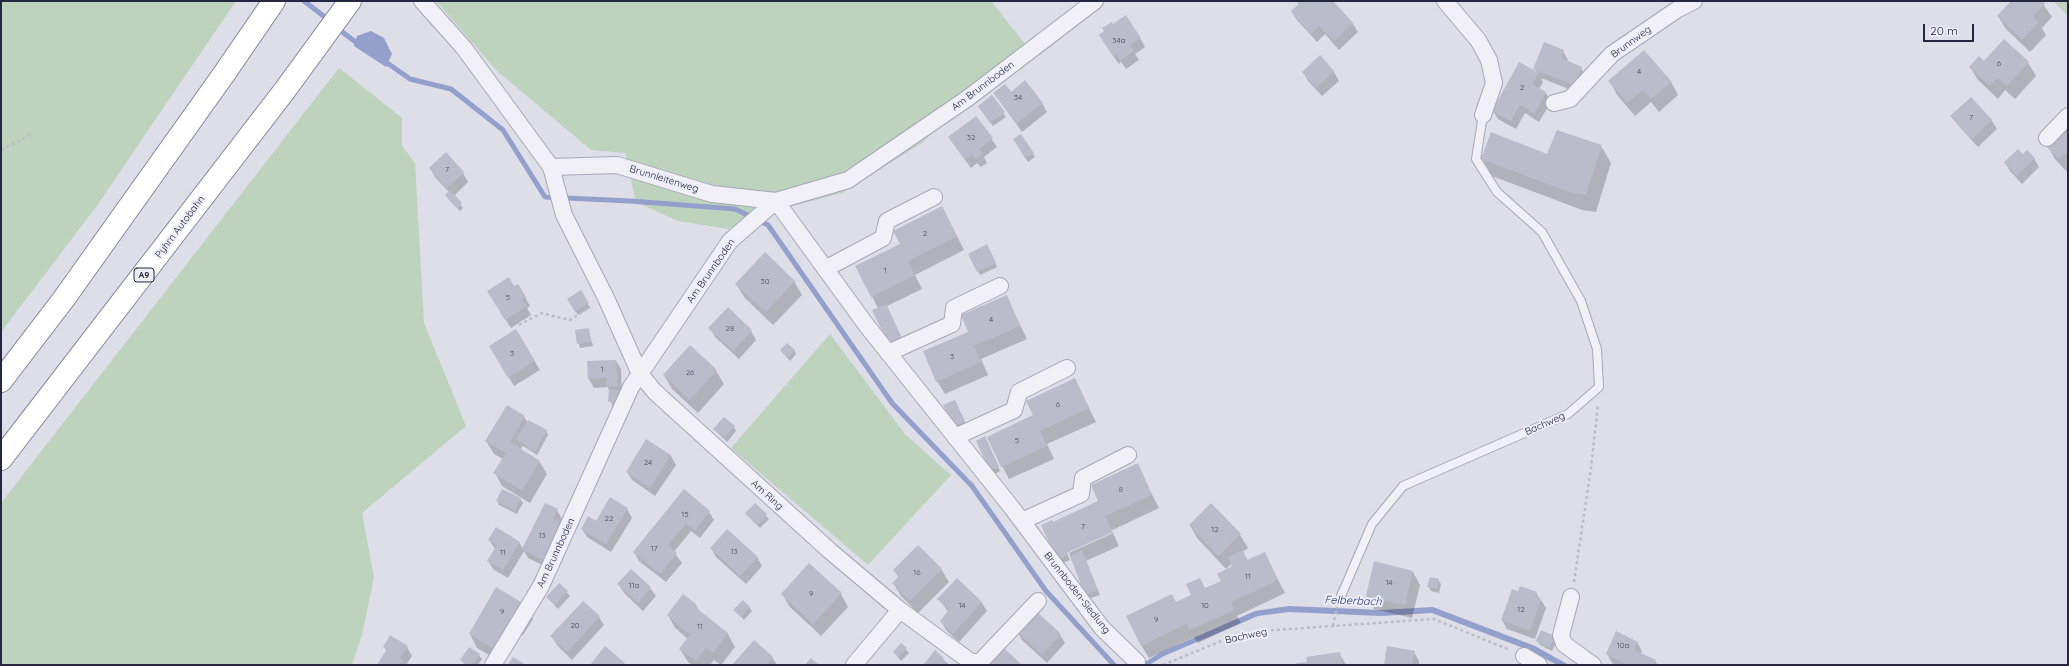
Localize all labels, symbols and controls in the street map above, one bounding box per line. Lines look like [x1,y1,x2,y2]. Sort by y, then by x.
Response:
scale bar [1925,16,1976,42]
street label: Brunnweg [1608,23,1654,61]
text: 20 m [1930,23,1958,38]
house number: 34a [1112,36,1126,46]
street label: Am Brunnboden [949,58,1017,114]
house number: 6 [1997,59,2001,69]
house number: 4 [1637,67,1641,77]
house number: 2 [1520,83,1524,93]
house number: 34 [1014,93,1022,103]
house number: 7 [1969,113,1973,123]
house number: 32 [967,133,975,143]
street label: Brunnleitenweg [628,163,700,195]
house number: 7 [445,165,449,175]
street label: Pyhrn Autobahn [153,194,207,260]
house number: 2 [923,229,927,239]
street label: Am Brunnboden [684,237,738,305]
house number: 1 [884,266,886,276]
road number: A9 [134,268,154,282]
house number: 30 [761,277,769,287]
house number: 5 [506,293,510,303]
house number: 4 [989,315,993,325]
house number: 28 [726,324,734,334]
house number: 3 [510,349,514,359]
house number: 3 [950,352,954,362]
house number: 1 [601,365,603,375]
house number: 26 [686,368,694,378]
house number: 6 [1056,400,1060,410]
street label: Bachweg [1523,410,1567,438]
house number: 5 [1015,436,1019,446]
house number: 24 [644,458,652,468]
street label: Am Ring [748,477,786,513]
house number: 8 [1119,485,1123,495]
house number: 15 [681,510,689,520]
house number: 22 [605,514,613,524]
street label: Am Brunnboden [535,516,577,590]
house number: 7 [1081,522,1085,532]
house number: 12 [1211,525,1219,535]
house number: 13 [538,531,546,541]
house number: 17 [650,544,658,554]
house number: 13 [730,547,738,557]
house number: 11 [500,548,506,558]
street label: Brunnboden-Siedlung [1041,550,1113,636]
house number: 16 [913,568,921,578]
house number: 11 [1245,572,1251,582]
house number: 14 [1385,578,1393,588]
house number: 11a [629,581,639,591]
house number: 9 [809,589,813,599]
water label: Felberbach [1324,593,1382,609]
house number: 14 [958,601,966,611]
house number: 10 [1201,601,1209,611]
house number: 12 [1517,605,1525,615]
house number: 9 [500,607,504,617]
house number: 9 [1154,615,1158,625]
house number: 20 [570,621,580,631]
house number: 11 [697,622,703,632]
street label: Bachweg [1224,626,1268,646]
house number: 10a [1617,641,1629,651]

